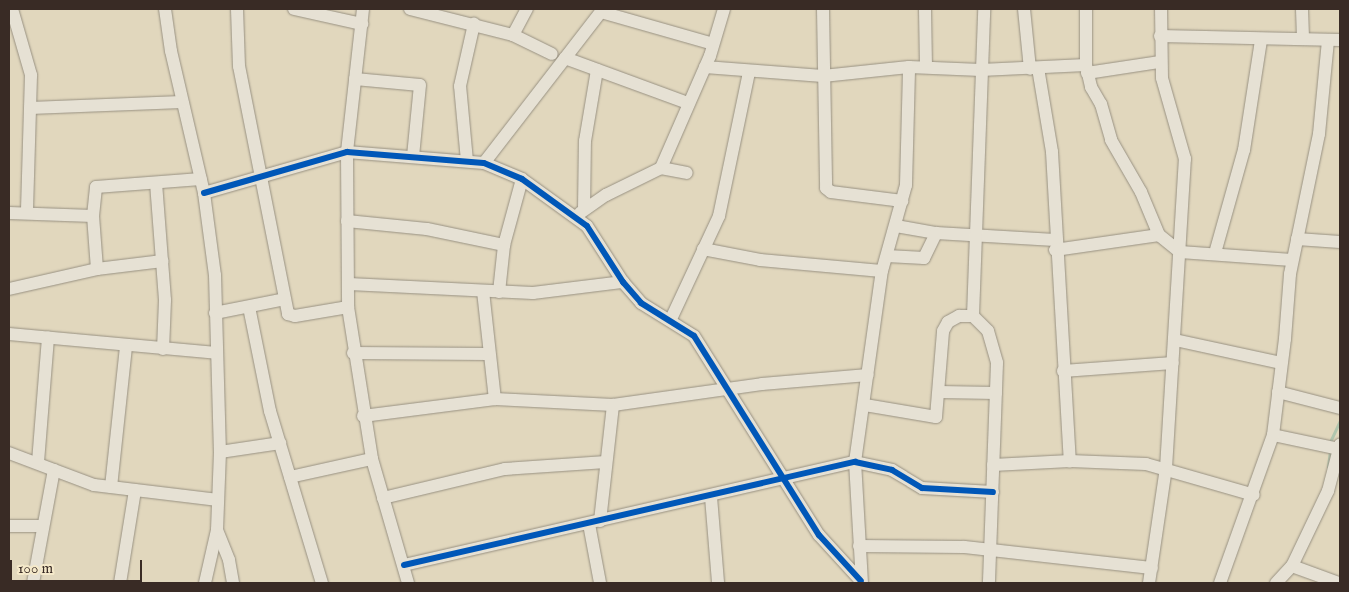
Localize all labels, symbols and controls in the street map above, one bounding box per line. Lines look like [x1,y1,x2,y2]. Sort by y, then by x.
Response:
scale bar [12,550,145,582]
text: 100 m [18,559,53,578]

